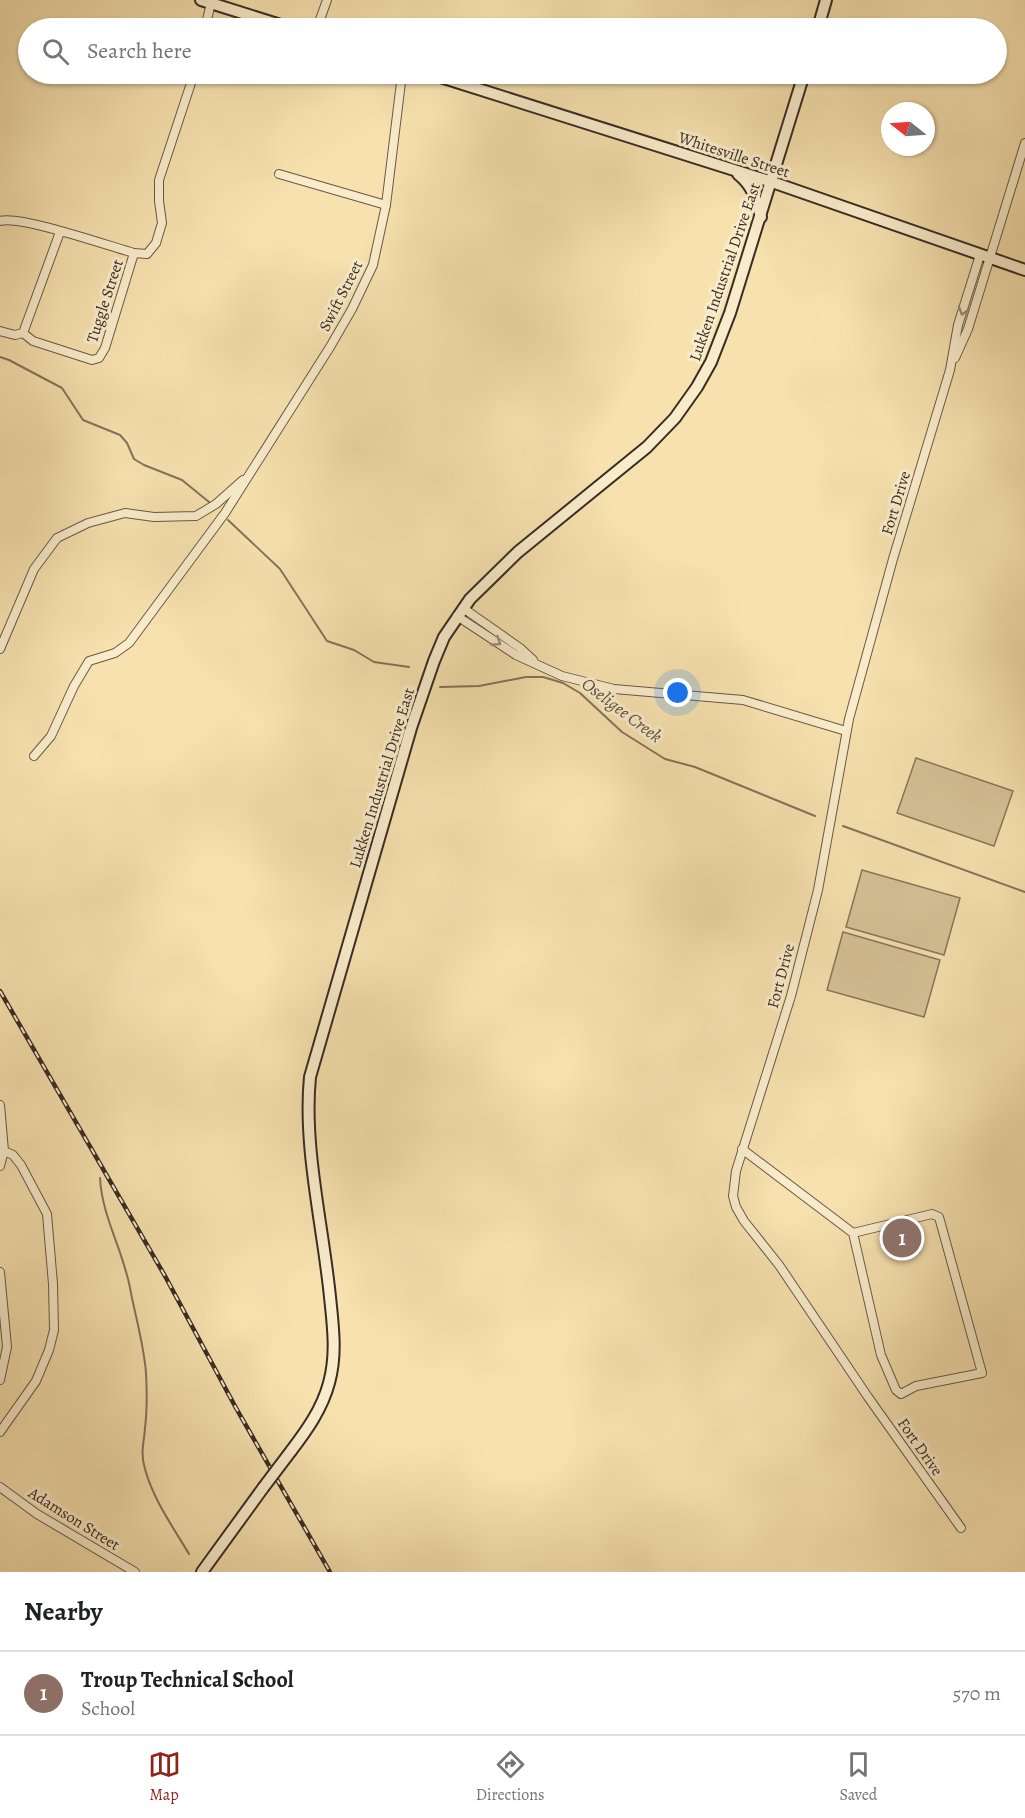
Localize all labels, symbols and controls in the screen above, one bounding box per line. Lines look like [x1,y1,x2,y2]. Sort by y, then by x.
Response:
search box [18,18,1007,84]
icon: search [39,35,72,68]
text: Search here [87,36,192,66]
north arrow [881,102,935,156]
street label: Whitesville Street [675,126,792,183]
street label: Lukken Industrial Drive East [684,180,766,364]
street label: Tuggle Street [81,256,129,346]
street label: Swift Street [314,257,368,335]
one-way arrow [958,305,970,316]
street label: Fort Drive [876,468,916,538]
one-way arrow [490,635,501,646]
water label: Oseligee Creek [577,672,667,748]
your location [663,678,692,707]
street label: Lukken Industrial Drive East [344,685,420,871]
street label: Fort Drive [762,941,800,1011]
pin: 1 [882,1216,922,1260]
street label: Fort Drive [892,1414,948,1480]
street label: Adamson Street [23,1482,124,1556]
text: Nearby [24,1594,103,1629]
text: Troup Technical School [81,1665,294,1695]
text: 1 [40,1680,47,1707]
text: 570 m [953,1680,1001,1707]
text: School [81,1695,135,1722]
tab: Map [148,1748,181,1806]
tab: Directions [476,1748,544,1806]
tab: Saved [839,1748,877,1806]

